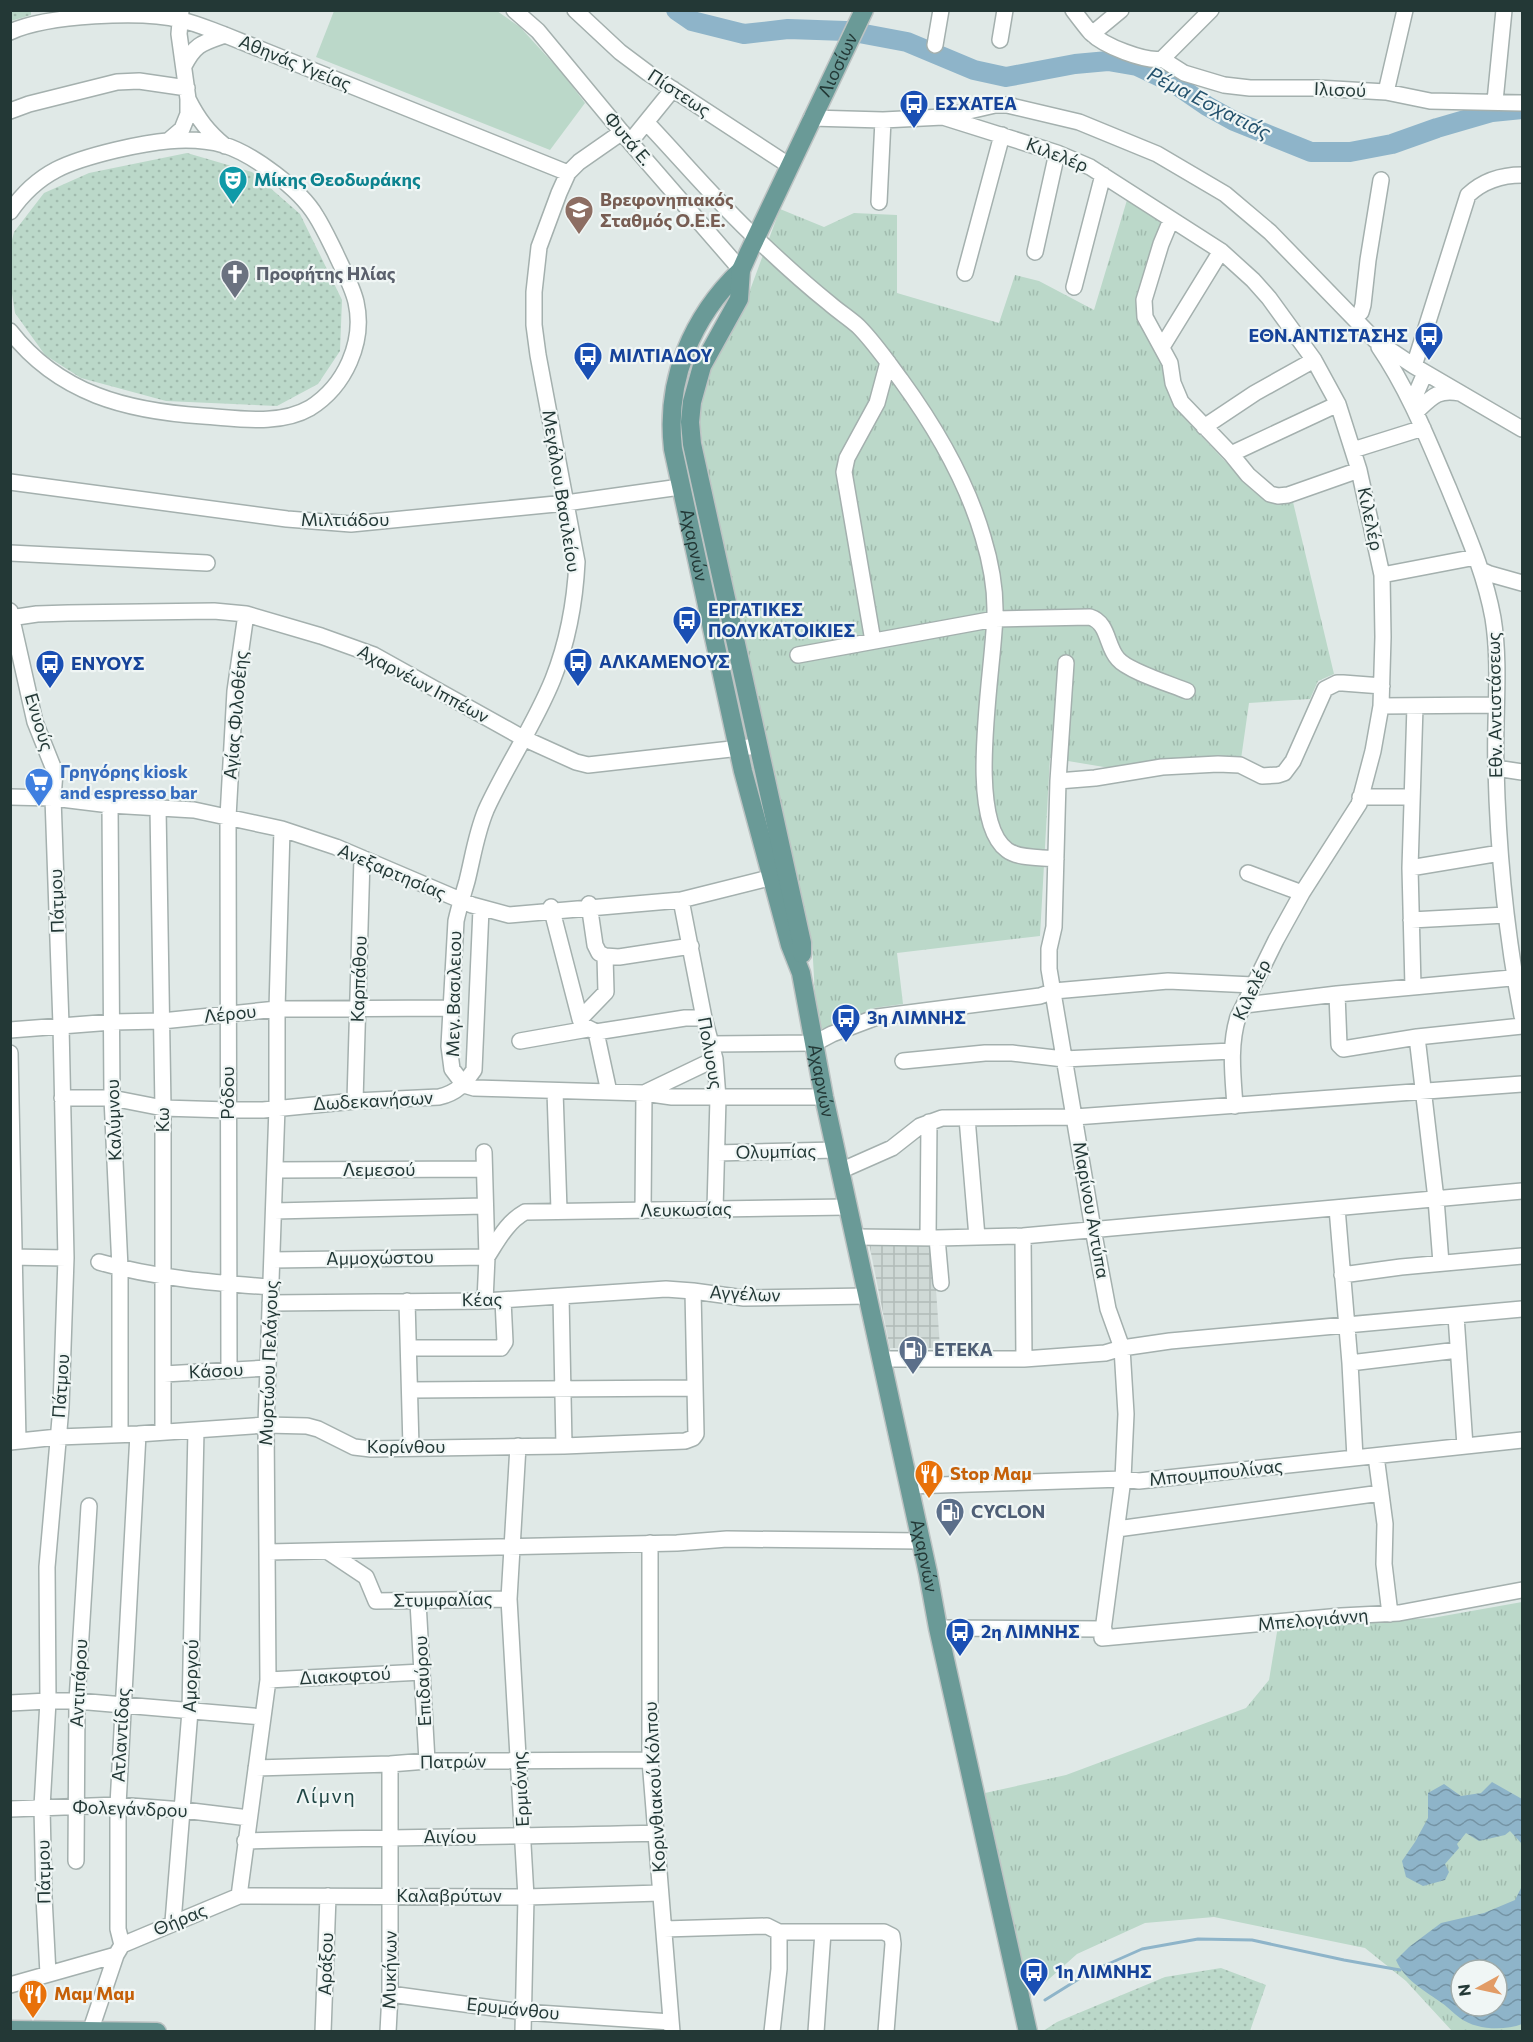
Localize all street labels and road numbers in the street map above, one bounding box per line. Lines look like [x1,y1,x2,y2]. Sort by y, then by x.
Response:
street label: Λιοσίων [812,29,862,100]
street label: Αθηνάς Υγείας [236,30,355,95]
street label: Πίστεως [644,64,715,121]
street label: Ιλισού [1314,77,1366,101]
street label: Φυτά Ε. [600,107,658,170]
street label: Κιλελέρ [1023,132,1091,176]
street label: Μεγάλου Βασιλείου [538,408,586,574]
street label: Κιλελέρ [1353,485,1388,553]
street label: Αχαρνών [676,506,714,584]
street label: Μιλτιάδου [301,508,389,530]
street label: Εθν. Αντιστάσεως [1482,632,1506,778]
street label: Αχαρνέων Ιππέων [354,639,493,727]
street label: Αγίας Φιλοθέης [218,649,252,780]
street label: Ενυούς [21,690,59,753]
street label: Ανεξαρτησίας [335,838,450,904]
street label: Πάτμου [44,868,68,934]
street label: Μεγ. Βασιλειου [441,931,465,1057]
street label: Καρπάθου [345,935,371,1023]
street label: Κιλελέρ [1227,956,1275,1024]
street label: Λέρου [202,999,257,1027]
street label: Πολυους [694,1015,728,1091]
street label: Αχαρνών [804,1042,840,1119]
street label: Ρόδου [216,1066,238,1120]
street label: Καλύμνου [101,1079,125,1161]
street label: Δωδεκανήσων [312,1086,433,1114]
street label: Κω [151,1107,173,1133]
street label: Ολυμπίας [736,1139,817,1163]
street label: Μαρίνου Αντύπα [1069,1140,1115,1280]
street label: Λεμεσού [343,1158,415,1180]
street label: Λευκωσίας [640,1197,732,1221]
street label: Αμμοχώστου [326,1245,434,1269]
street label: Μυρτώου Πελάγους [254,1280,282,1446]
street label: Αγγέλων [709,1280,781,1306]
street label: Κέας [462,1288,503,1310]
street label: Πάτμου [47,1353,73,1419]
street label: Κάσου [188,1358,244,1382]
street label: Κορίνθου [367,1435,445,1457]
street label: Μπουμπουλίνας [1148,1454,1284,1490]
street label: Αχαρνών [907,1517,943,1594]
street label: Στυμφαλίας [393,1587,493,1611]
street label: Μπελογιάννη [1257,1603,1369,1635]
street label: Επιδαύρου [409,1635,435,1727]
street label: Αντιπάρου [65,1638,91,1728]
street label: Αμοργού [178,1639,202,1713]
street label: Διακοφτού [299,1662,391,1688]
street label: Ατλαντίδας [107,1687,133,1783]
street label: Κορινθιακού Κόλπου [639,1701,669,1873]
street label: Πατρών [420,1749,486,1773]
street label: Ερμιόνης [507,1751,533,1827]
street label: Φολεγάνδρου [72,1795,188,1821]
street label: Αιγίου [424,1825,476,1847]
street label: Πάτμου [31,1840,55,1904]
street label: Καλαβρύτων [396,1884,502,1906]
street label: Θήρας [150,1898,210,1940]
street label: Μυκήνων [377,1930,401,2010]
street label: Αράξου [313,1932,337,1996]
street label: Ερυμάνθου [466,1992,561,2024]

